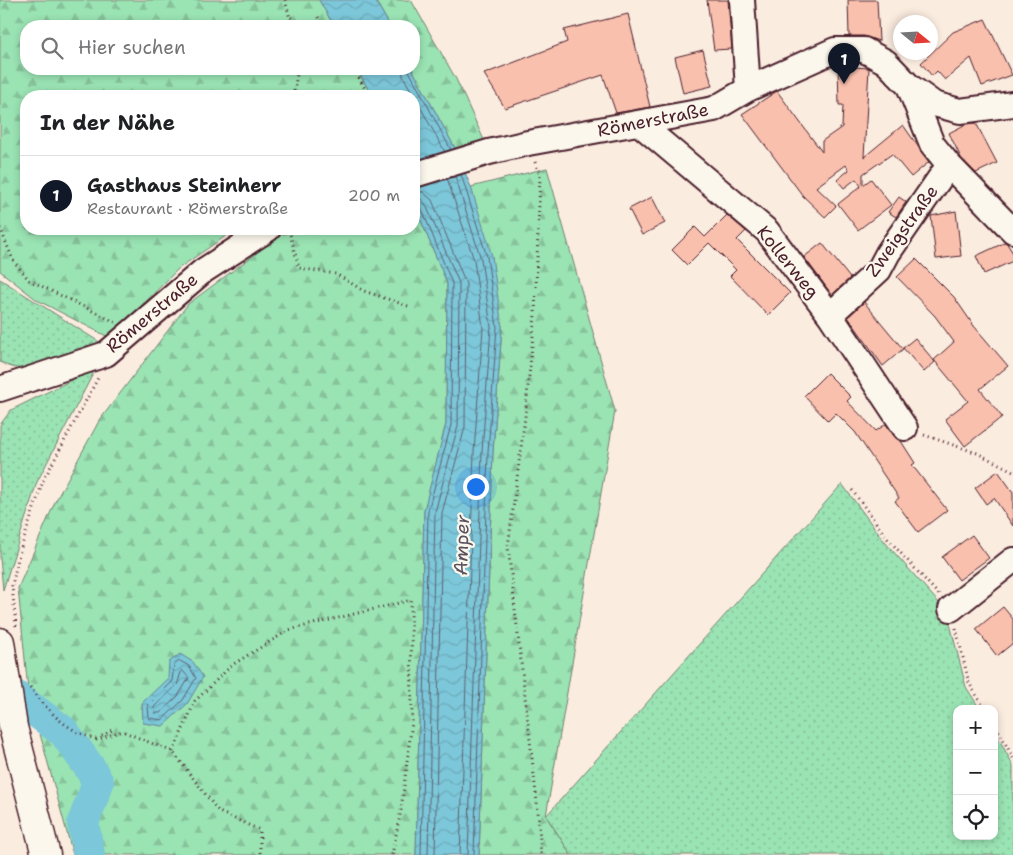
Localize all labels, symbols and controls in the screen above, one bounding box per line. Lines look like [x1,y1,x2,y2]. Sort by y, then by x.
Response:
north arrow [893,15,938,60]
search box [20,20,420,75]
icon: search [38,34,66,62]
text: Hier suchen [78,35,186,60]
pin: 1 [828,43,860,84]
street label: Römerstraße [595,97,711,143]
text: In der Nähe [40,109,175,137]
text: Gasthaus Steinherr [87,173,282,198]
street label: Zweigstraße [860,180,944,282]
text: 1 [52,185,60,206]
text: 200 m [348,185,400,206]
text: Restaurant · Römerstraße [87,198,288,219]
street label: Kollerweg [751,221,825,303]
street label: Römerstraße [101,268,203,358]
your location [463,474,489,500]
water label: Amper [448,513,475,576]
map controls [953,705,998,840]
button: + [953,705,998,750]
button: − [953,750,998,795]
button: locate [953,795,998,840]

